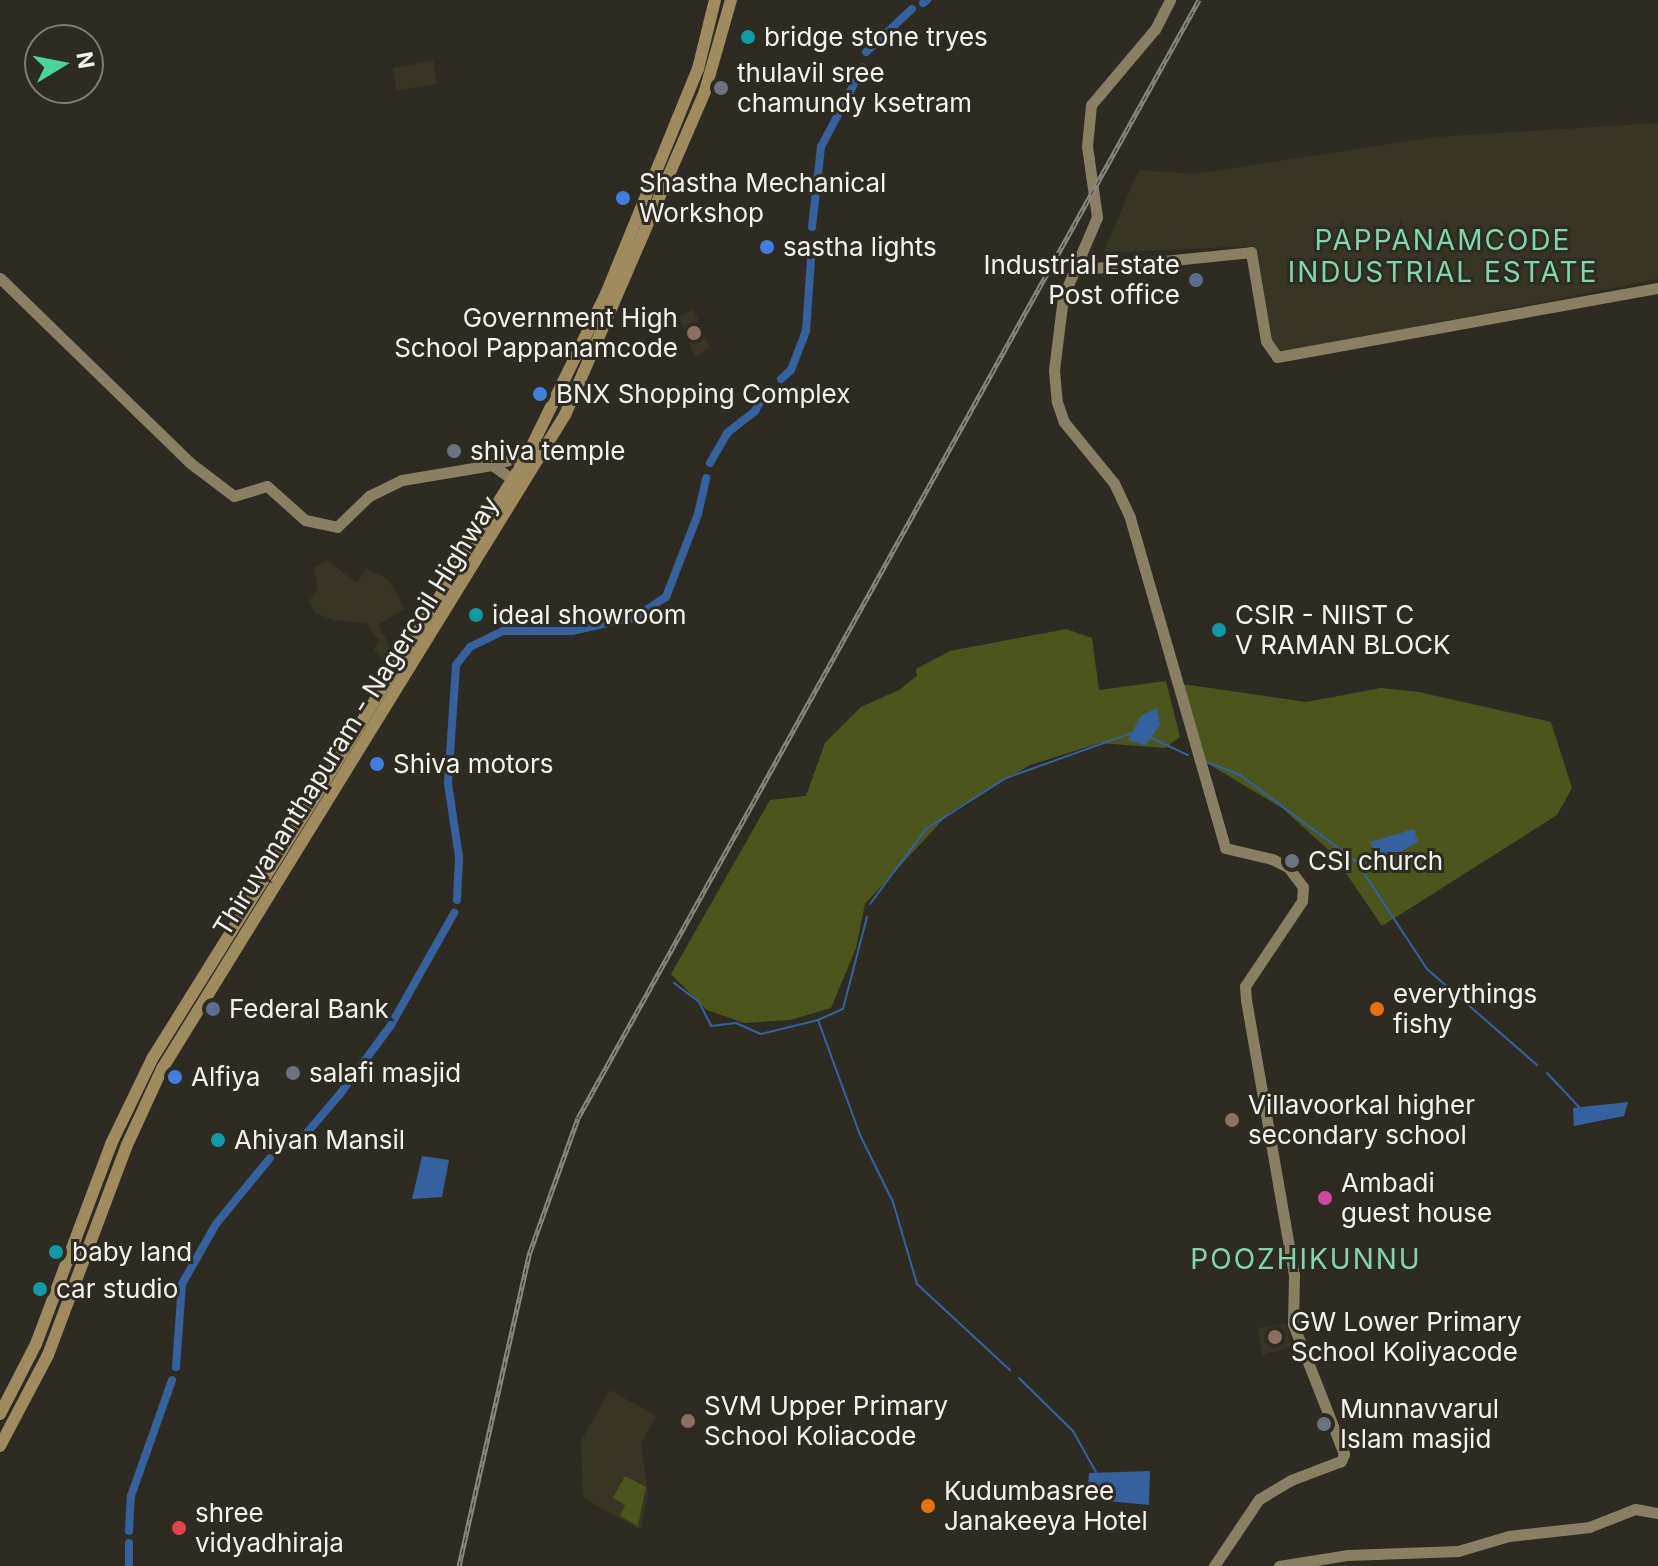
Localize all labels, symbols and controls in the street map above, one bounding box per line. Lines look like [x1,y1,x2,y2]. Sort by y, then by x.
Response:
place label: bridge stone tryes [764,21,988,53]
north arrow [24,24,104,104]
marker: bridge stone tryes [739,28,757,46]
text: N [71,50,100,71]
place label: thulavil sree chamundy ksetram [737,57,972,118]
marker: thulavil sree chamundy ksetram [712,79,730,97]
place label: Shastha Mechanical Workshop [639,167,886,228]
marker: Shastha Mechanical Workshop [614,189,632,207]
district label: PAPPANAMCODE INDUSTRIAL ESTATE [1288,223,1598,289]
place label: sastha lights [783,231,937,263]
marker: sastha lights [758,238,776,256]
place label: Industrial Estate Post office [983,249,1180,310]
marker: Industrial Estate Post office [1187,271,1205,289]
place label: Government High School Pappanamcode [394,302,678,364]
marker: Government High School Pappanamcode [685,324,703,342]
place label: BNX Shopping Complex [556,378,850,410]
marker: BNX Shopping Complex [531,385,549,403]
place label: shiva temple [470,435,625,467]
marker: shiva temple [445,442,463,460]
street label: Thiruvananthapuram - Nagercoil Highway [207,490,505,942]
place label: ideal showroom [492,599,687,631]
place label: CSIR - NIIST C V RAMAN BLOCK [1235,599,1451,660]
marker: ideal showroom [467,606,485,624]
marker: CSIR - NIIST C V RAMAN BLOCK [1210,621,1228,639]
place label: Shiva motors [393,748,553,780]
marker: Shiva motors [368,755,386,773]
place label: CSI church [1308,845,1443,877]
marker: CSI church [1283,852,1301,870]
place label: everythings fishy [1393,978,1537,1040]
place label: Federal Bank [229,993,389,1025]
marker: Federal Bank [204,1000,222,1018]
marker: everythings fishy [1368,1000,1386,1018]
place label: salafi masjid [309,1057,461,1089]
place label: Alfiya [191,1061,260,1093]
marker: salafi masjid [284,1064,302,1082]
marker: Alfiya [166,1068,184,1086]
place label: Villavoorkal higher secondary school [1248,1089,1475,1150]
marker: Villavoorkal higher secondary school [1223,1111,1241,1129]
place label: Ahiyan Mansil [234,1124,405,1156]
marker: Ahiyan Mansil [209,1131,227,1149]
place label: Ambadi guest house [1341,1167,1492,1228]
marker: Ambadi guest house [1316,1189,1334,1207]
place label: baby land [72,1236,192,1268]
district label: POOZHIKUNNU [1190,1242,1422,1276]
marker: baby land [47,1243,65,1261]
place label: car studio [56,1273,178,1305]
marker: car studio [31,1280,49,1298]
place label: GW Lower Primary School Koliyacode [1291,1306,1521,1368]
marker: GW Lower Primary School Koliyacode [1266,1328,1284,1346]
place label: SVM Upper Primary School Koliacode [704,1390,948,1452]
place label: Munnavvarul Islam masjid [1340,1393,1499,1454]
marker: SVM Upper Primary School Koliacode [679,1412,697,1430]
marker: Munnavvarul Islam masjid [1315,1415,1333,1433]
place label: Kudumbasree Janakeeya Hotel [944,1475,1148,1536]
place label: shree vidyadhiraja [195,1497,344,1558]
marker: Kudumbasree Janakeeya Hotel [919,1497,937,1515]
marker: shree vidyadhiraja [170,1519,188,1537]

